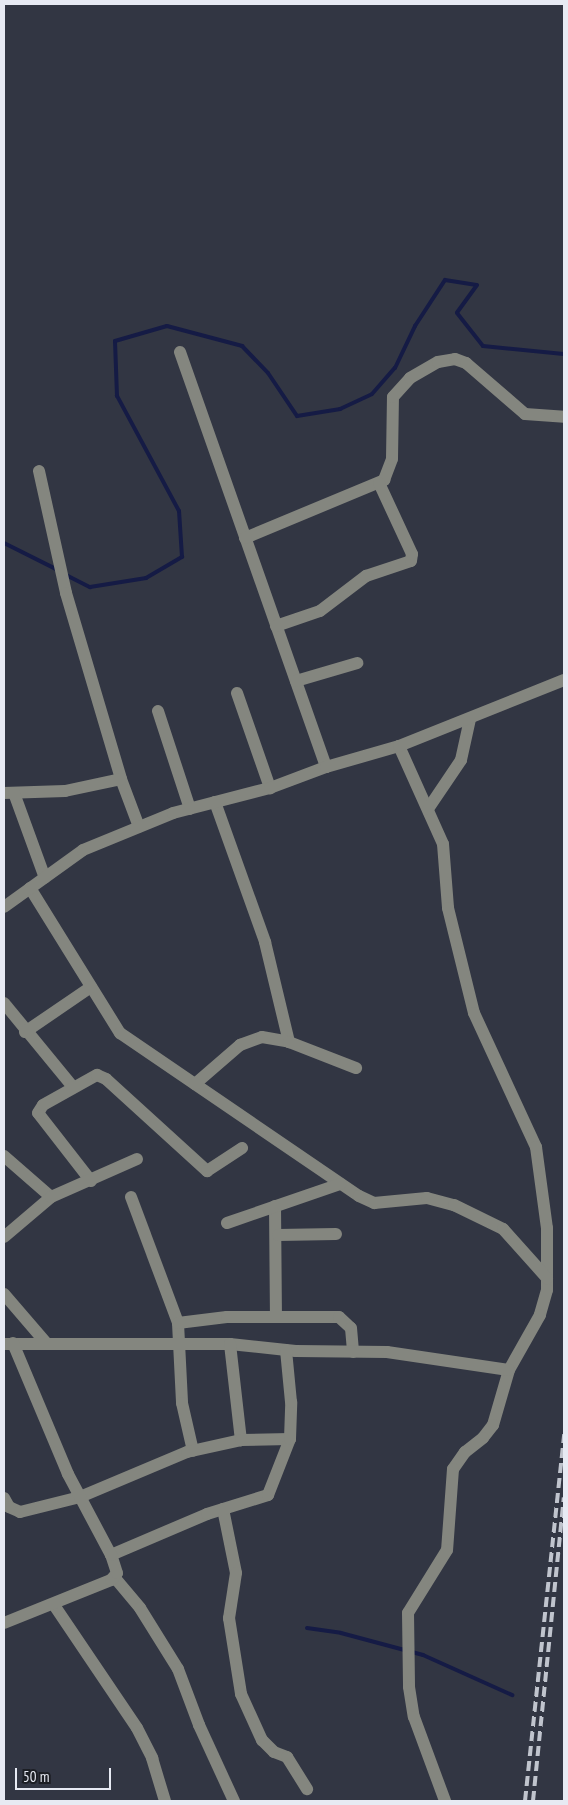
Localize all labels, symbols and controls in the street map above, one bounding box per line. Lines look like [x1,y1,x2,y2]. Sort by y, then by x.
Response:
scale bar [18,1758,114,1790]
text: 50 m [23,1767,49,1786]

